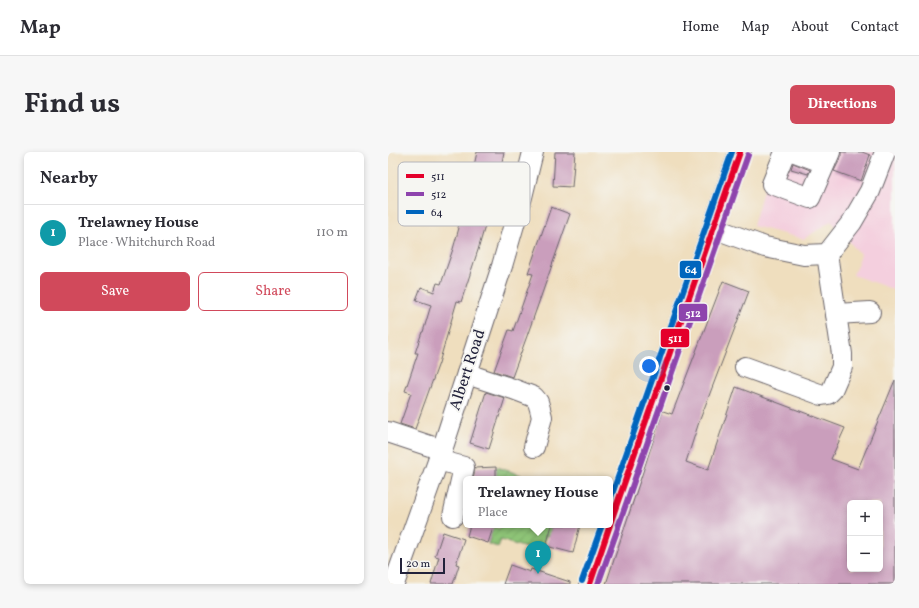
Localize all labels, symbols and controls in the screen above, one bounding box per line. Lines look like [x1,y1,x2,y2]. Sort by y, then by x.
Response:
text: Map [20,15,61,41]
text: Home [682,18,719,37]
text: Map [741,18,769,37]
text: About [791,18,829,37]
text: Contact [851,18,899,37]
text: Find us [24,85,120,124]
button: Directions [790,85,895,124]
legend [398,162,530,226]
text: Nearby [40,167,98,190]
text: 511 [431,170,445,185]
text: 512 [431,188,447,203]
text: 64 [431,206,443,221]
text: Trelawney House [78,213,199,234]
text: 1 [50,224,56,242]
text: 110 m [316,224,348,242]
text: Place · Whitchurch Road [78,234,215,252]
line badge: 64 [679,260,702,279]
text: 64 [685,263,698,278]
button: Save [40,272,190,311]
button: Share [198,272,348,311]
line badge: 512 [678,303,708,322]
text: 512 [685,307,701,322]
street label: Albert Road [445,327,491,413]
line badge: 511 [660,328,690,348]
text: 511 [668,332,682,347]
your location [639,356,659,376]
unlabelled marker [662,383,672,393]
popup [463,476,613,528]
text: Trelawney House [478,483,598,504]
map controls [847,500,883,572]
button: + [847,500,883,536]
text: Place [478,504,508,522]
button: − [847,536,883,572]
pin: 1 [525,541,551,574]
scale bar [400,556,445,575]
text: 20 m [406,557,430,572]

